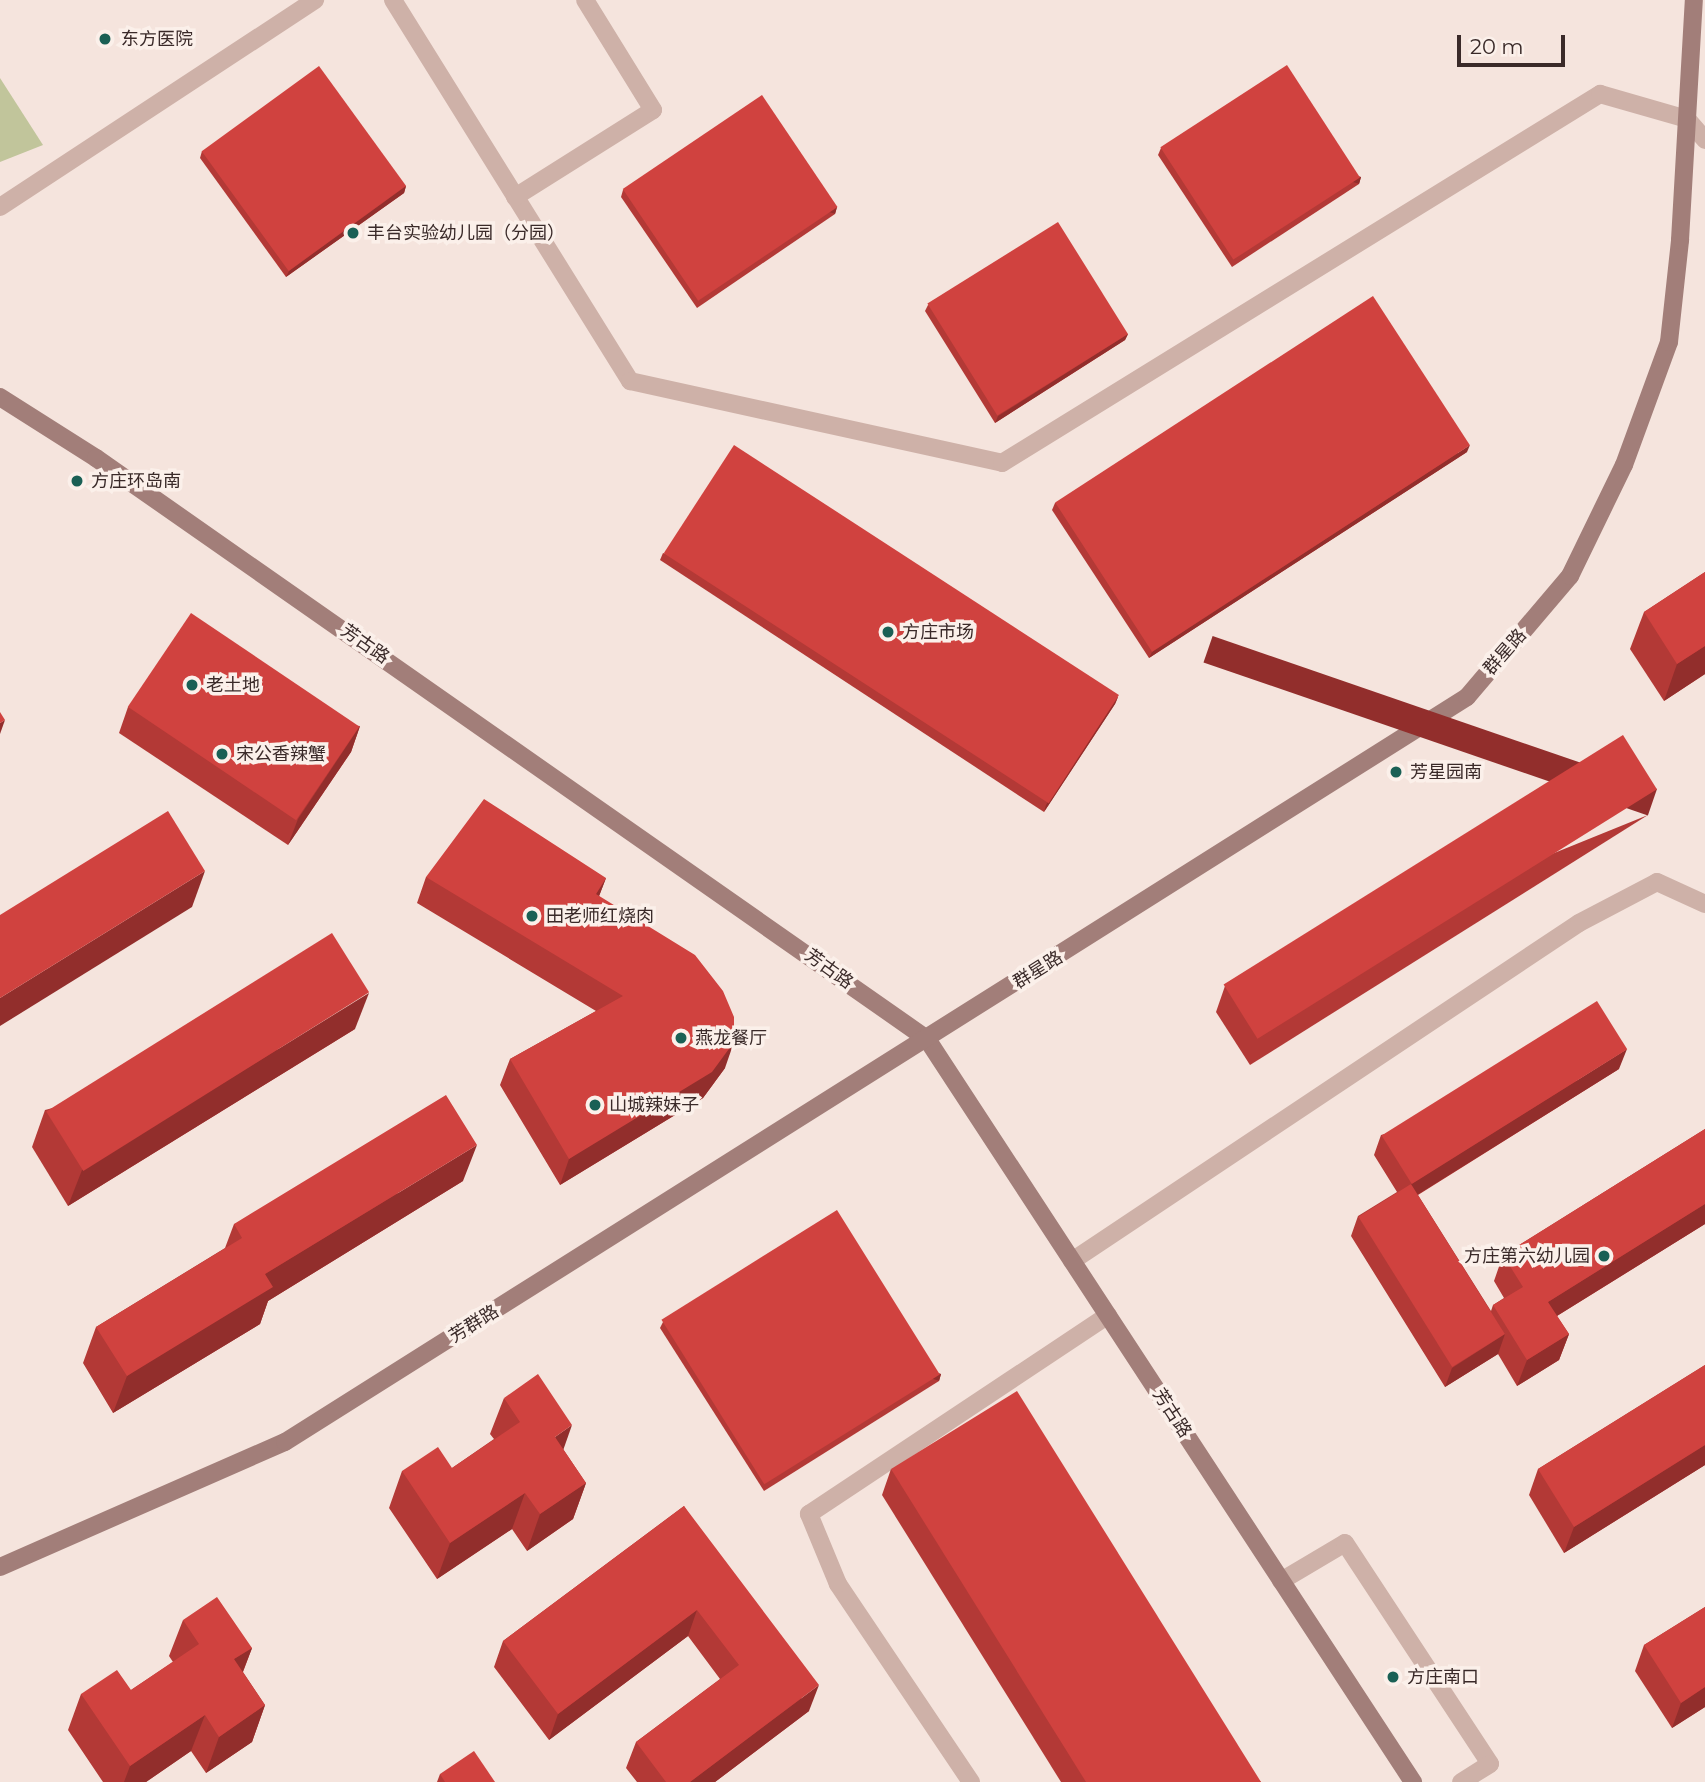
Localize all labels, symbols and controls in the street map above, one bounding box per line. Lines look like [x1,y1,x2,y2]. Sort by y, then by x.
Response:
scale bar [1460,21,1568,65]
place label: 东方医院 [121,28,193,50]
marker: 东方医院 [95,29,115,49]
text: 20 m [1470,34,1524,59]
place label: 丰台实验幼儿园（分园） [367,222,565,244]
marker: 丰台实验幼儿园（分园） [345,225,361,241]
place label: 方庄环岛南 [91,470,181,492]
marker: 方庄环岛南 [69,473,85,489]
street label: 芳古路 [337,620,393,668]
place label: 方庄市场 [902,621,974,643]
marker: 方庄市场 [880,624,896,640]
street label: 群星路 [1479,625,1531,679]
place label: 老土地 [206,674,260,696]
marker: 老土地 [184,677,200,693]
place label: 宋公香辣蟹 [236,743,326,765]
marker: 宋公香辣蟹 [214,746,230,762]
place label: 芳星园南 [1410,761,1482,783]
marker: 芳星园南 [1388,764,1404,780]
place label: 田老师红烧肉 [546,905,654,927]
marker: 田老师红烧肉 [524,908,540,924]
street label: 芳古路 [801,944,857,994]
street label: 群星路 [1009,947,1067,993]
place label: 燕龙餐厅 [695,1027,767,1049]
marker: 燕龙餐厅 [673,1030,689,1046]
place label: 山城辣妹子 [609,1094,699,1116]
marker: 山城辣妹子 [587,1097,603,1113]
place label: 方庄第六幼儿园 [1464,1245,1590,1267]
marker: 方庄第六幼儿园 [1596,1248,1612,1264]
street label: 芳群路 [445,1301,503,1347]
street label: 芳古路 [1148,1384,1196,1442]
place label: 方庄南口 [1407,1666,1479,1688]
marker: 方庄南口 [1385,1669,1401,1685]

